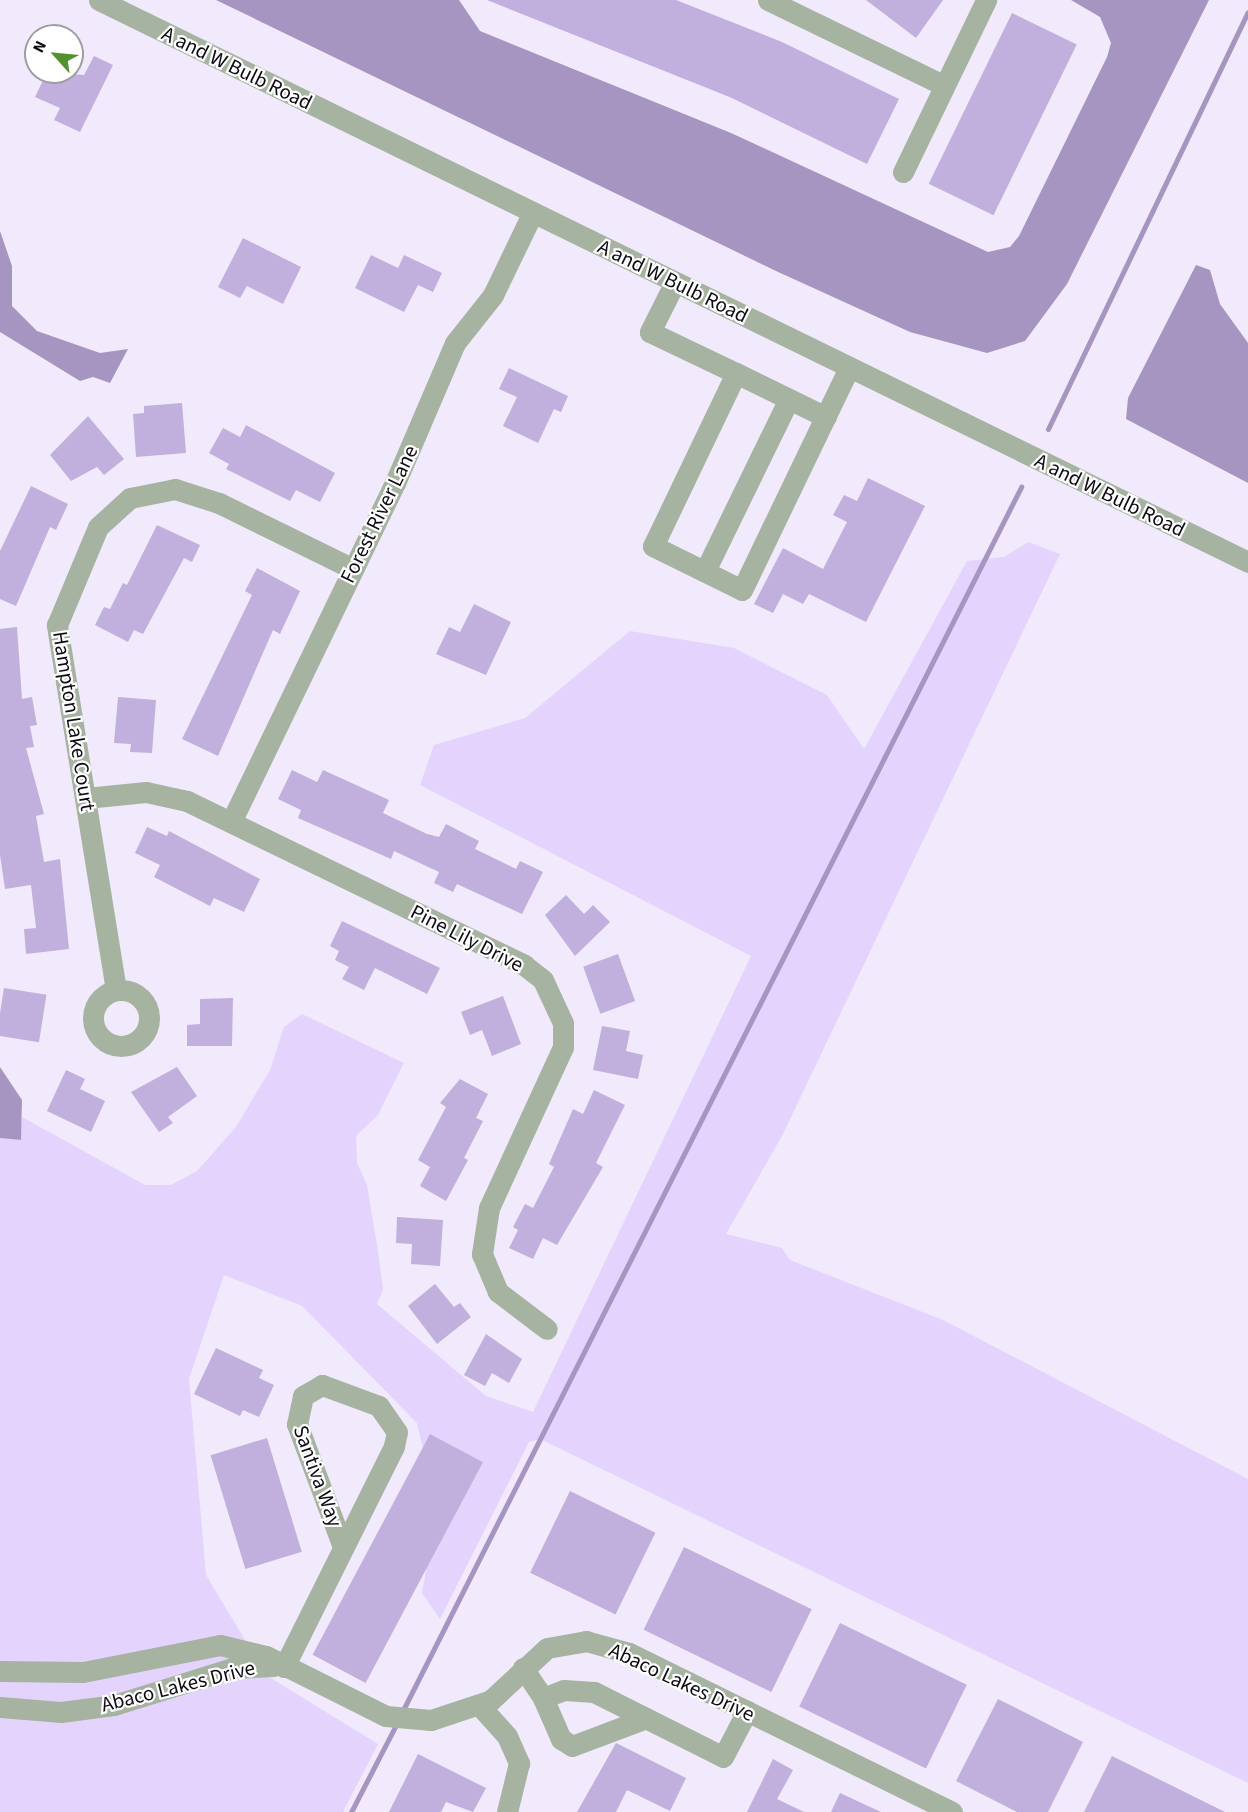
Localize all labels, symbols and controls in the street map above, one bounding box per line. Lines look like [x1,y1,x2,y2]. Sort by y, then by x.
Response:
street label: A and W Bulb Road [158,21,316,115]
north arrow [24,24,84,84]
text: N [28,37,52,56]
street label: A and W Bulb Road [594,234,752,328]
street label: Forest River Lane [335,441,423,587]
street label: A and W Bulb Road [1031,448,1189,542]
street label: Hampton Lake Court [47,629,101,813]
street label: Pine Lily Drive [406,899,528,977]
street label: Santiva Way [288,1422,348,1530]
street label: Abaco Lakes Drive [605,1637,759,1727]
street label: Abaco Lakes Drive [98,1655,258,1717]

